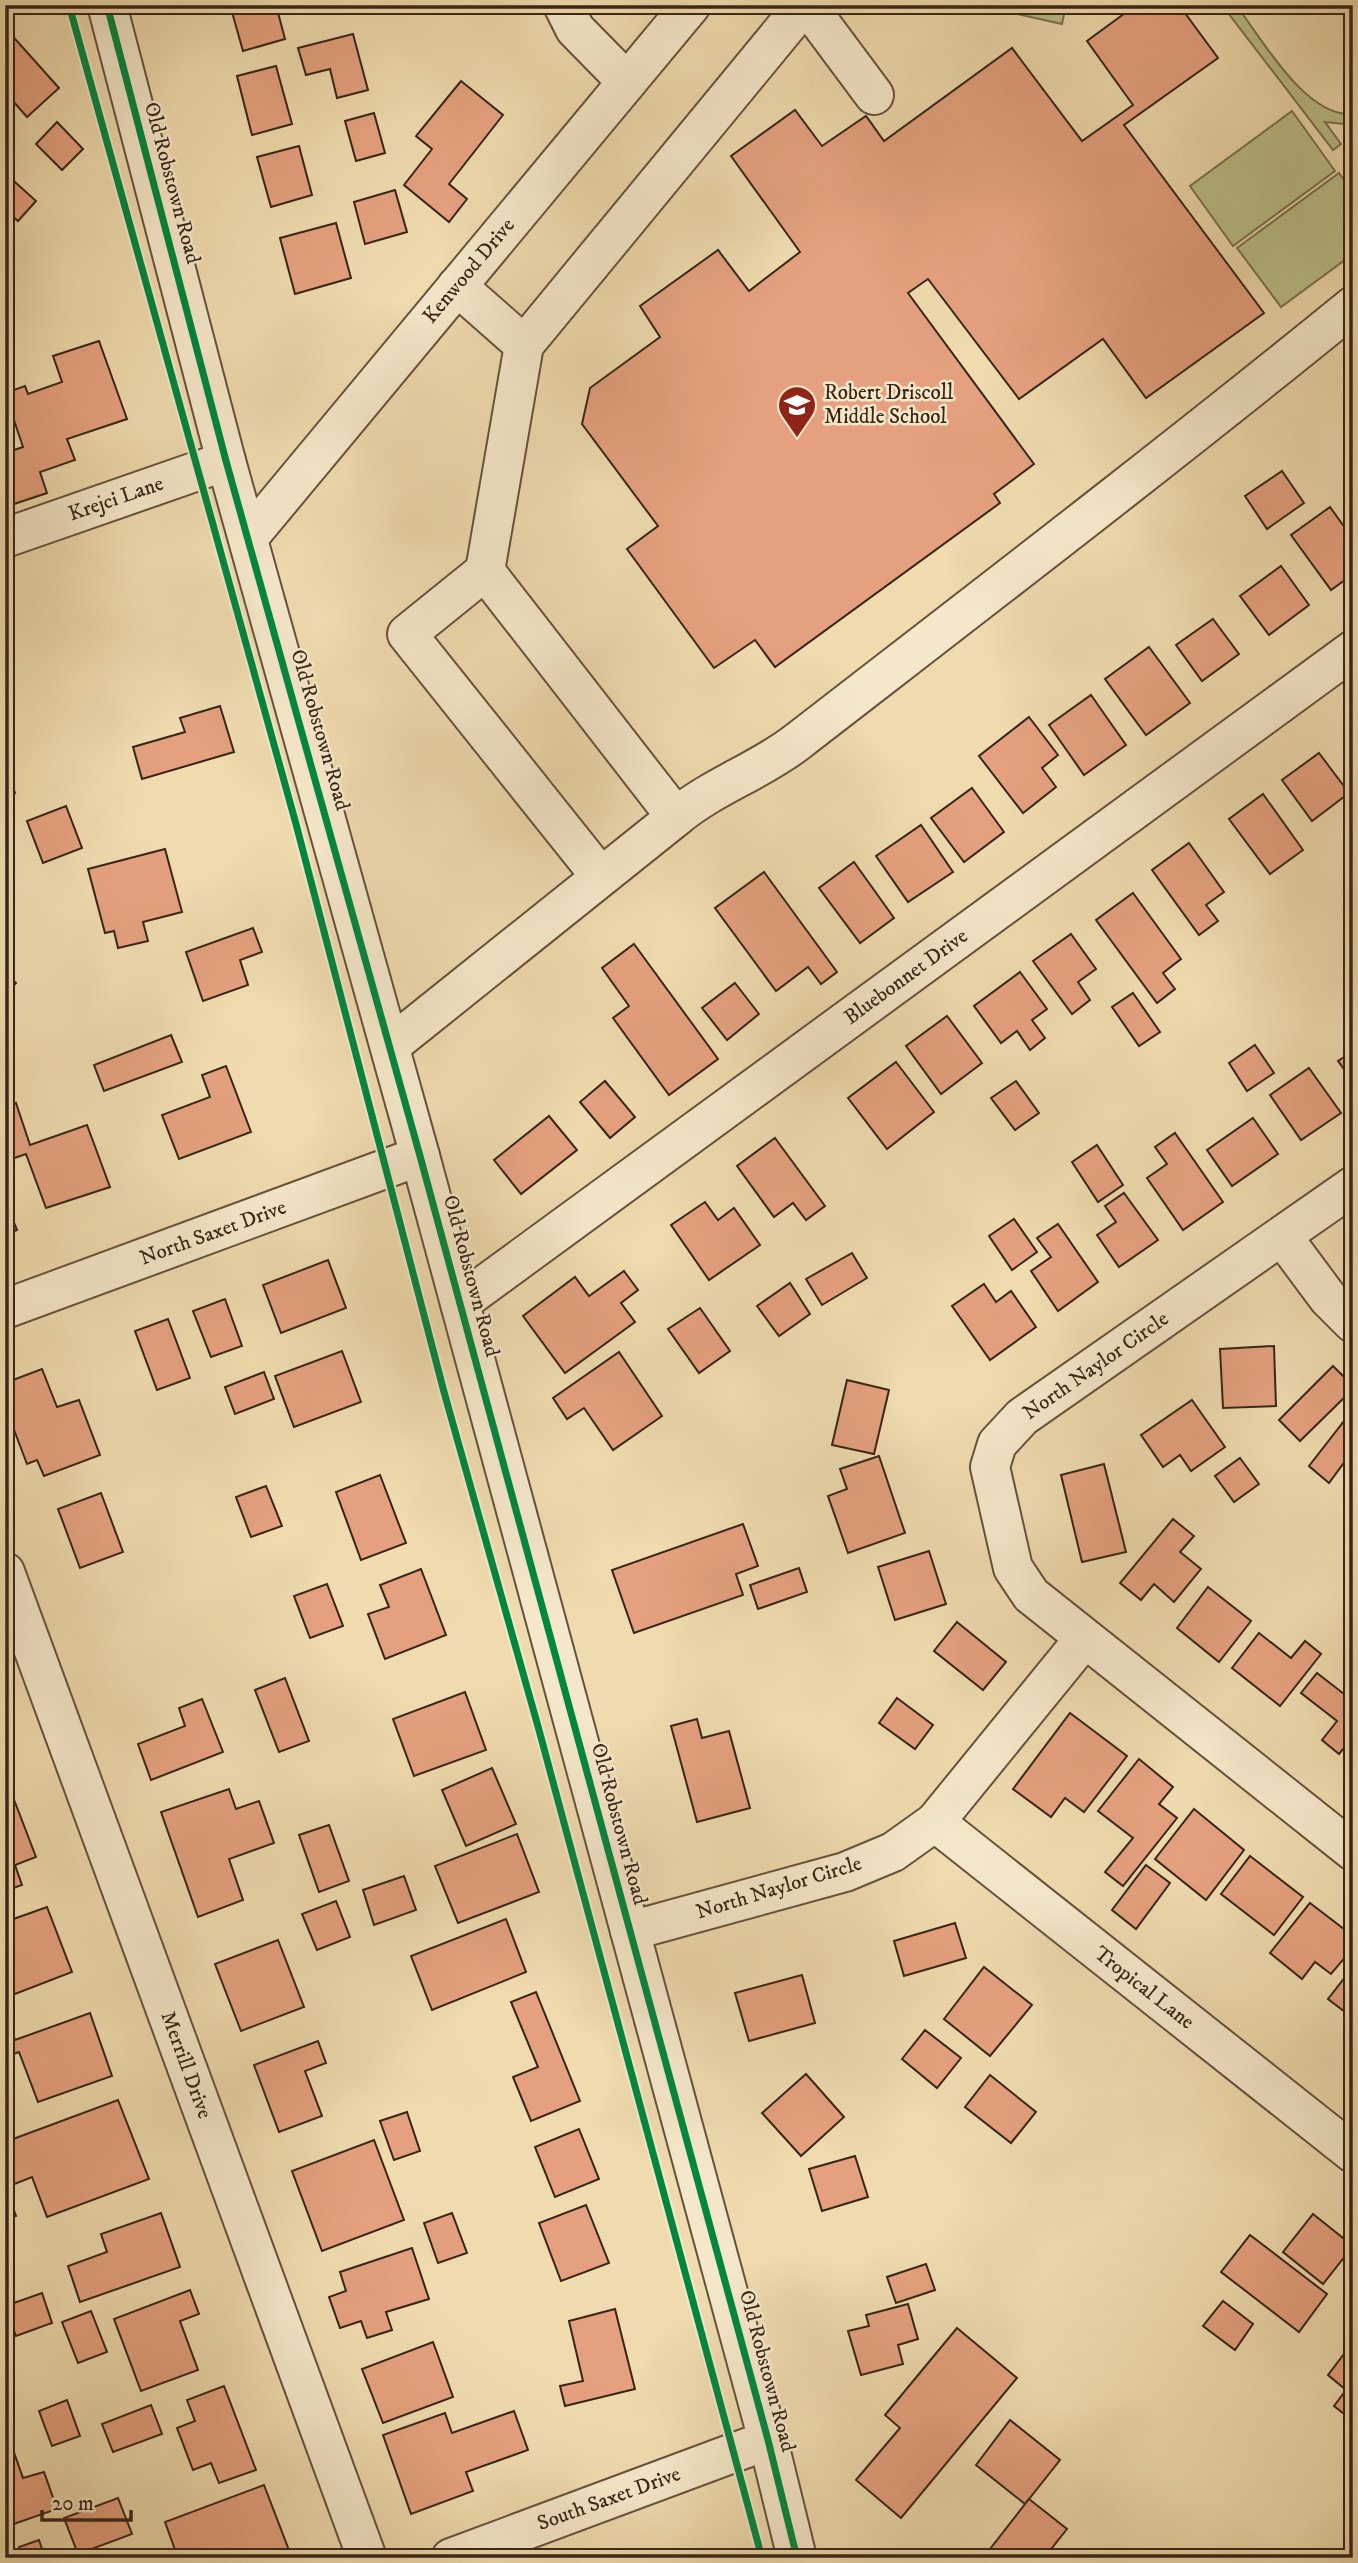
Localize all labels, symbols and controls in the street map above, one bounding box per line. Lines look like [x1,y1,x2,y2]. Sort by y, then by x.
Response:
street label: Old Robstown Road [138,99,206,267]
street label: Kenwood Drive [417,213,521,329]
place label: Robert Driscoll Middle School [824,380,954,430]
school or university icon: Robert Driscoll Middle School [776,384,818,439]
street label: Krejci Lane [65,471,167,527]
street label: Old Robstown Road [285,647,356,814]
street label: Bluebonnet Drive [839,923,973,1031]
street label: Old Robstown Road [437,1192,505,1360]
street label: North Saxet Drive [136,1194,290,1272]
street label: North Naylor Circle [1018,1306,1174,1426]
street label: Old Robstown Road [585,1740,653,1908]
street label: North Naylor Circle [693,1850,865,1926]
street label: Tropical Lane [1089,1941,1200,2035]
street label: Merrill Drive [155,2008,218,2123]
street label: Old Robstown Road [733,2287,801,2455]
street label: South Saxet Drive [534,2461,684,2537]
scale bar [42,2479,131,2523]
text: 20 m [52,2491,94,2517]

